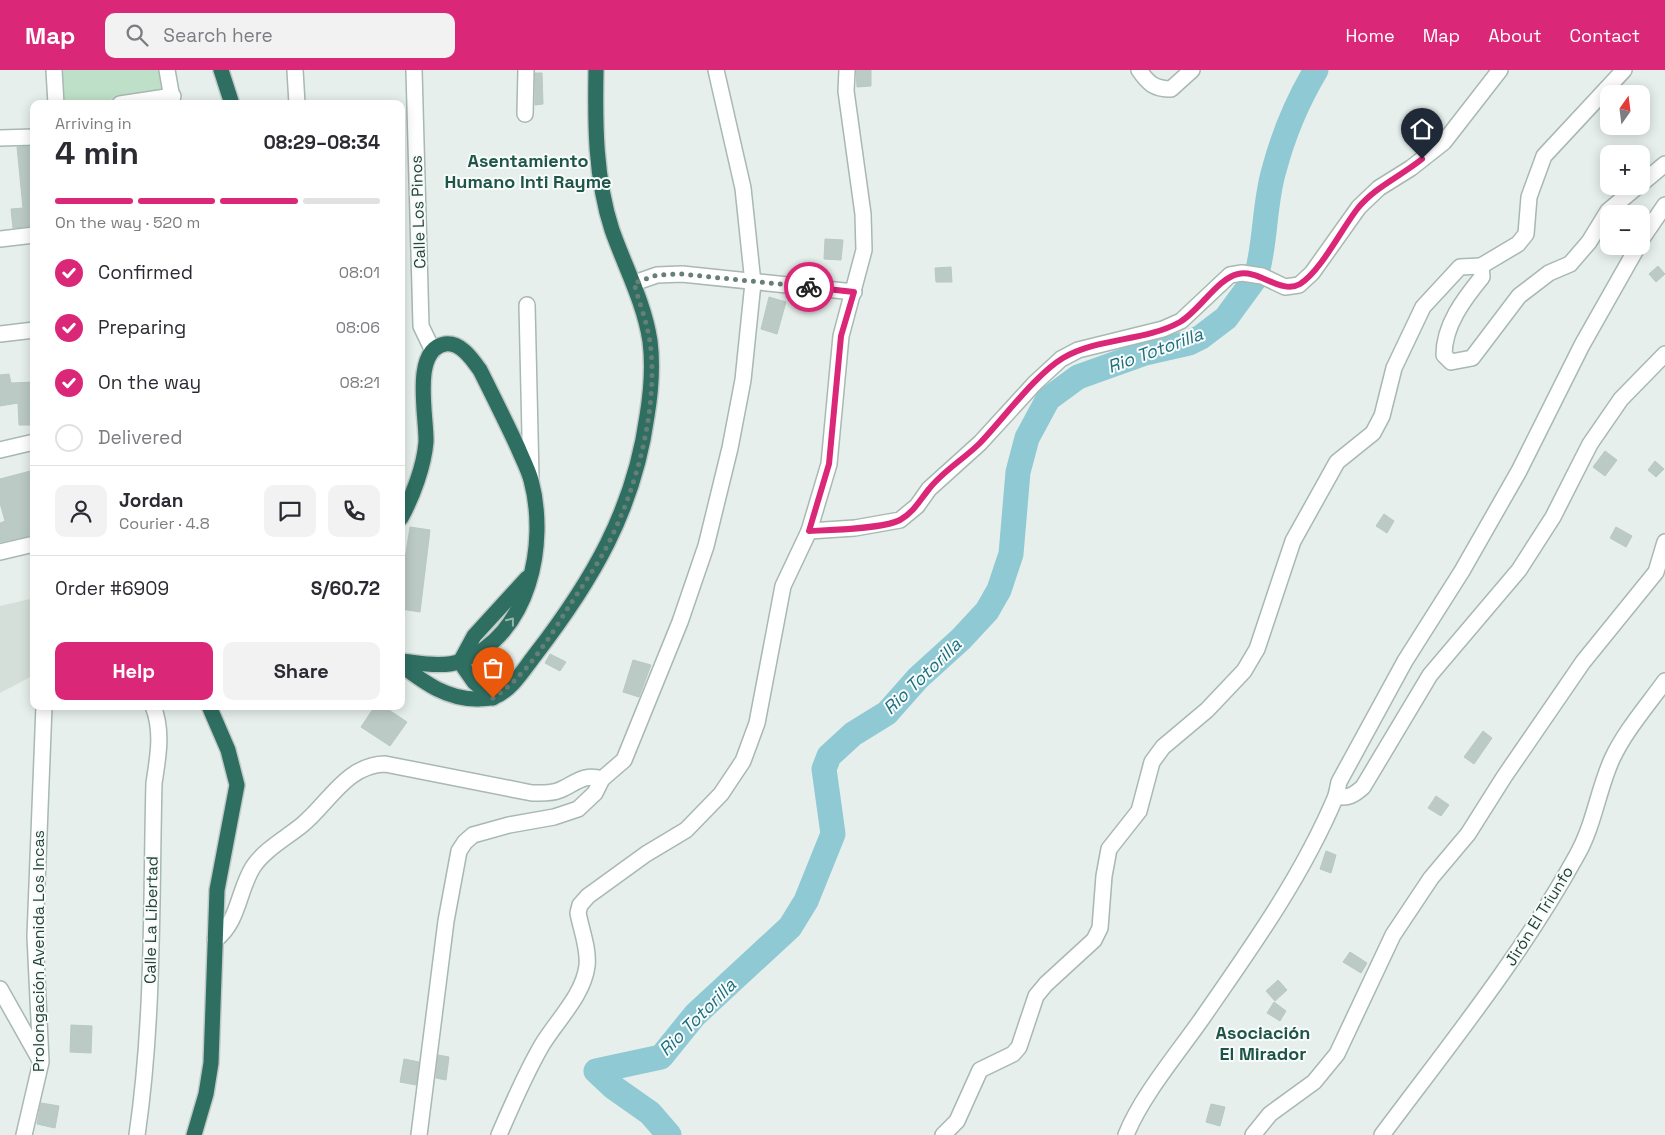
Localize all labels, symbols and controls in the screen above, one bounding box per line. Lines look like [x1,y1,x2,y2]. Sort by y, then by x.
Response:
search box [105,13,455,58]
text: Map [25,20,75,51]
icon: search [123,21,151,49]
text: Search here [163,23,273,48]
text: Home [1346,24,1395,47]
text: Map [1423,24,1460,47]
text: About [1488,24,1542,47]
text: Contact [1570,24,1640,47]
north arrow [1600,85,1650,135]
map controls [1600,85,1650,255]
pin [1401,108,1443,159]
text: Arriving in [55,113,132,134]
icon: home [1408,115,1436,143]
text: 08:29–08:34 [264,130,380,155]
text: 4 min [55,133,139,173]
button: + [1600,145,1650,195]
district label: Asentamiento Humano Inti Rayme [445,149,611,193]
street label: Calle Los Pinos [406,155,430,269]
button: − [1600,205,1650,255]
text: On the way · 520 m [55,212,200,233]
icon: check [55,259,83,287]
text: Confirmed [98,260,193,285]
text: 08:01 [339,262,380,283]
courier [784,262,834,312]
icon: bike [795,273,823,301]
icon: check [55,314,83,342]
text: Preparing [98,315,186,340]
text: 08:06 [336,317,380,338]
water label: Rio Totorilla [1104,322,1207,378]
icon: check [55,369,83,397]
text: On the way [98,370,201,395]
text: 08:21 [339,372,380,393]
text: Delivered [98,425,183,450]
button: person [55,485,107,537]
button: chat [264,485,316,537]
button: phone [328,485,380,537]
text: Jordan [119,488,184,513]
text: Courier · 4.8 [119,513,210,534]
text: Order #6909 [55,576,169,601]
text: S/60.72 [311,576,380,601]
one-way arrow [505,618,514,627]
water label: Rio Totorilla [878,633,966,719]
button: Help [55,642,213,700]
button: Share [223,642,380,700]
pin [472,647,514,698]
icon: bag [479,654,507,682]
street label: Prolongación Avenida Los Incas [28,830,49,1072]
street label: Calle La Libertad [139,856,163,984]
street label: Jirón El Triunfo [1500,862,1578,970]
water label: Rio Totorilla [653,973,741,1061]
district label: Asociación El Mirador [1216,1021,1310,1065]

